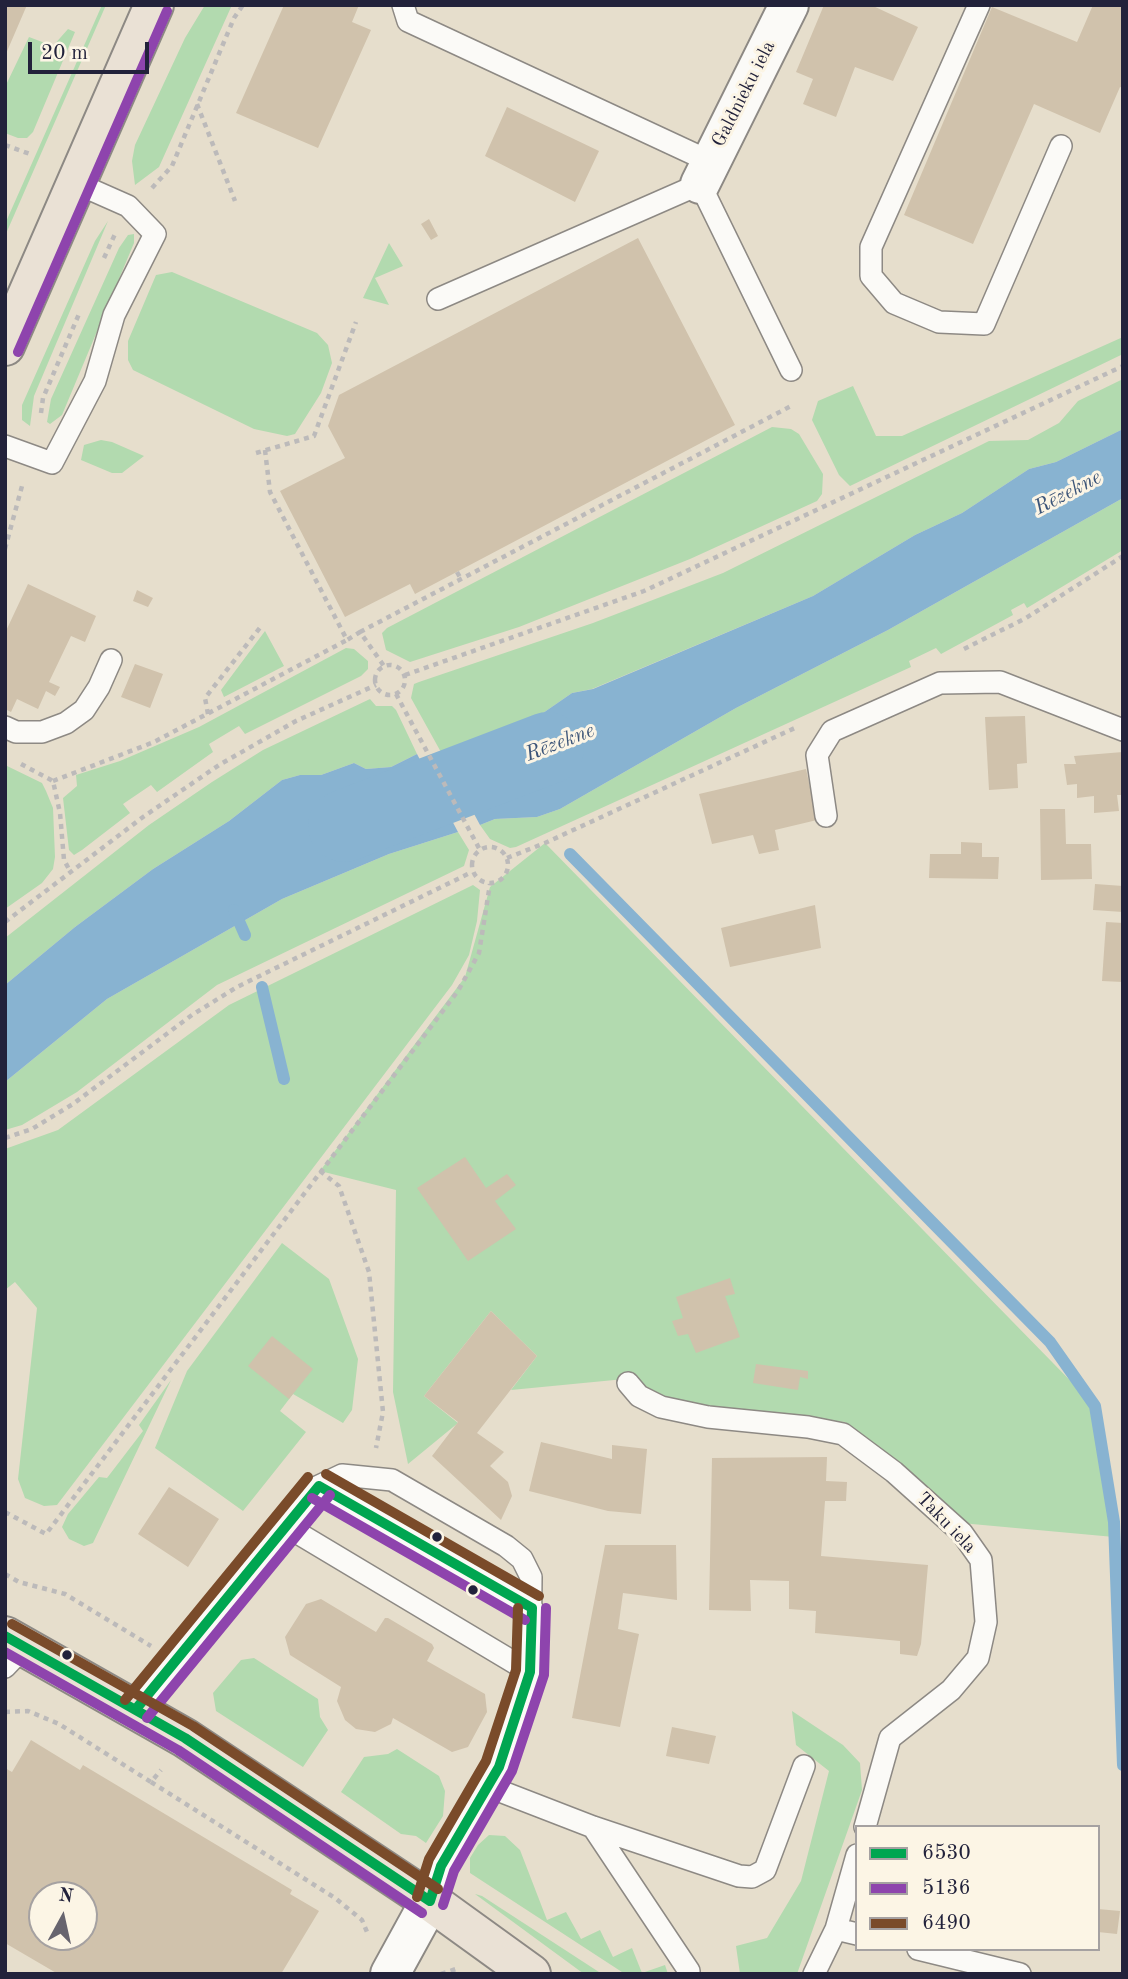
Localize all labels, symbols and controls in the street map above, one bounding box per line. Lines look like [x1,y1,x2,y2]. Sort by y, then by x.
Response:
scale bar [32,28,152,72]
street label: Galdnieku iela [708,37,780,151]
text: 20 m [41,43,88,64]
water label: Rēzekne [1030,465,1106,521]
water label: Rēzekne [522,718,598,768]
street label: Taku iela [912,1488,980,1558]
unlabelled marker [430,1530,444,1544]
unlabelled marker [466,1583,480,1597]
unlabelled marker [60,1648,74,1662]
legend [855,1825,1100,1951]
text: 6530 [922,1843,971,1864]
text: 5136 [922,1878,971,1899]
north arrow [28,1881,98,1951]
text: N [57,1886,74,1907]
text: 6490 [922,1913,971,1934]

